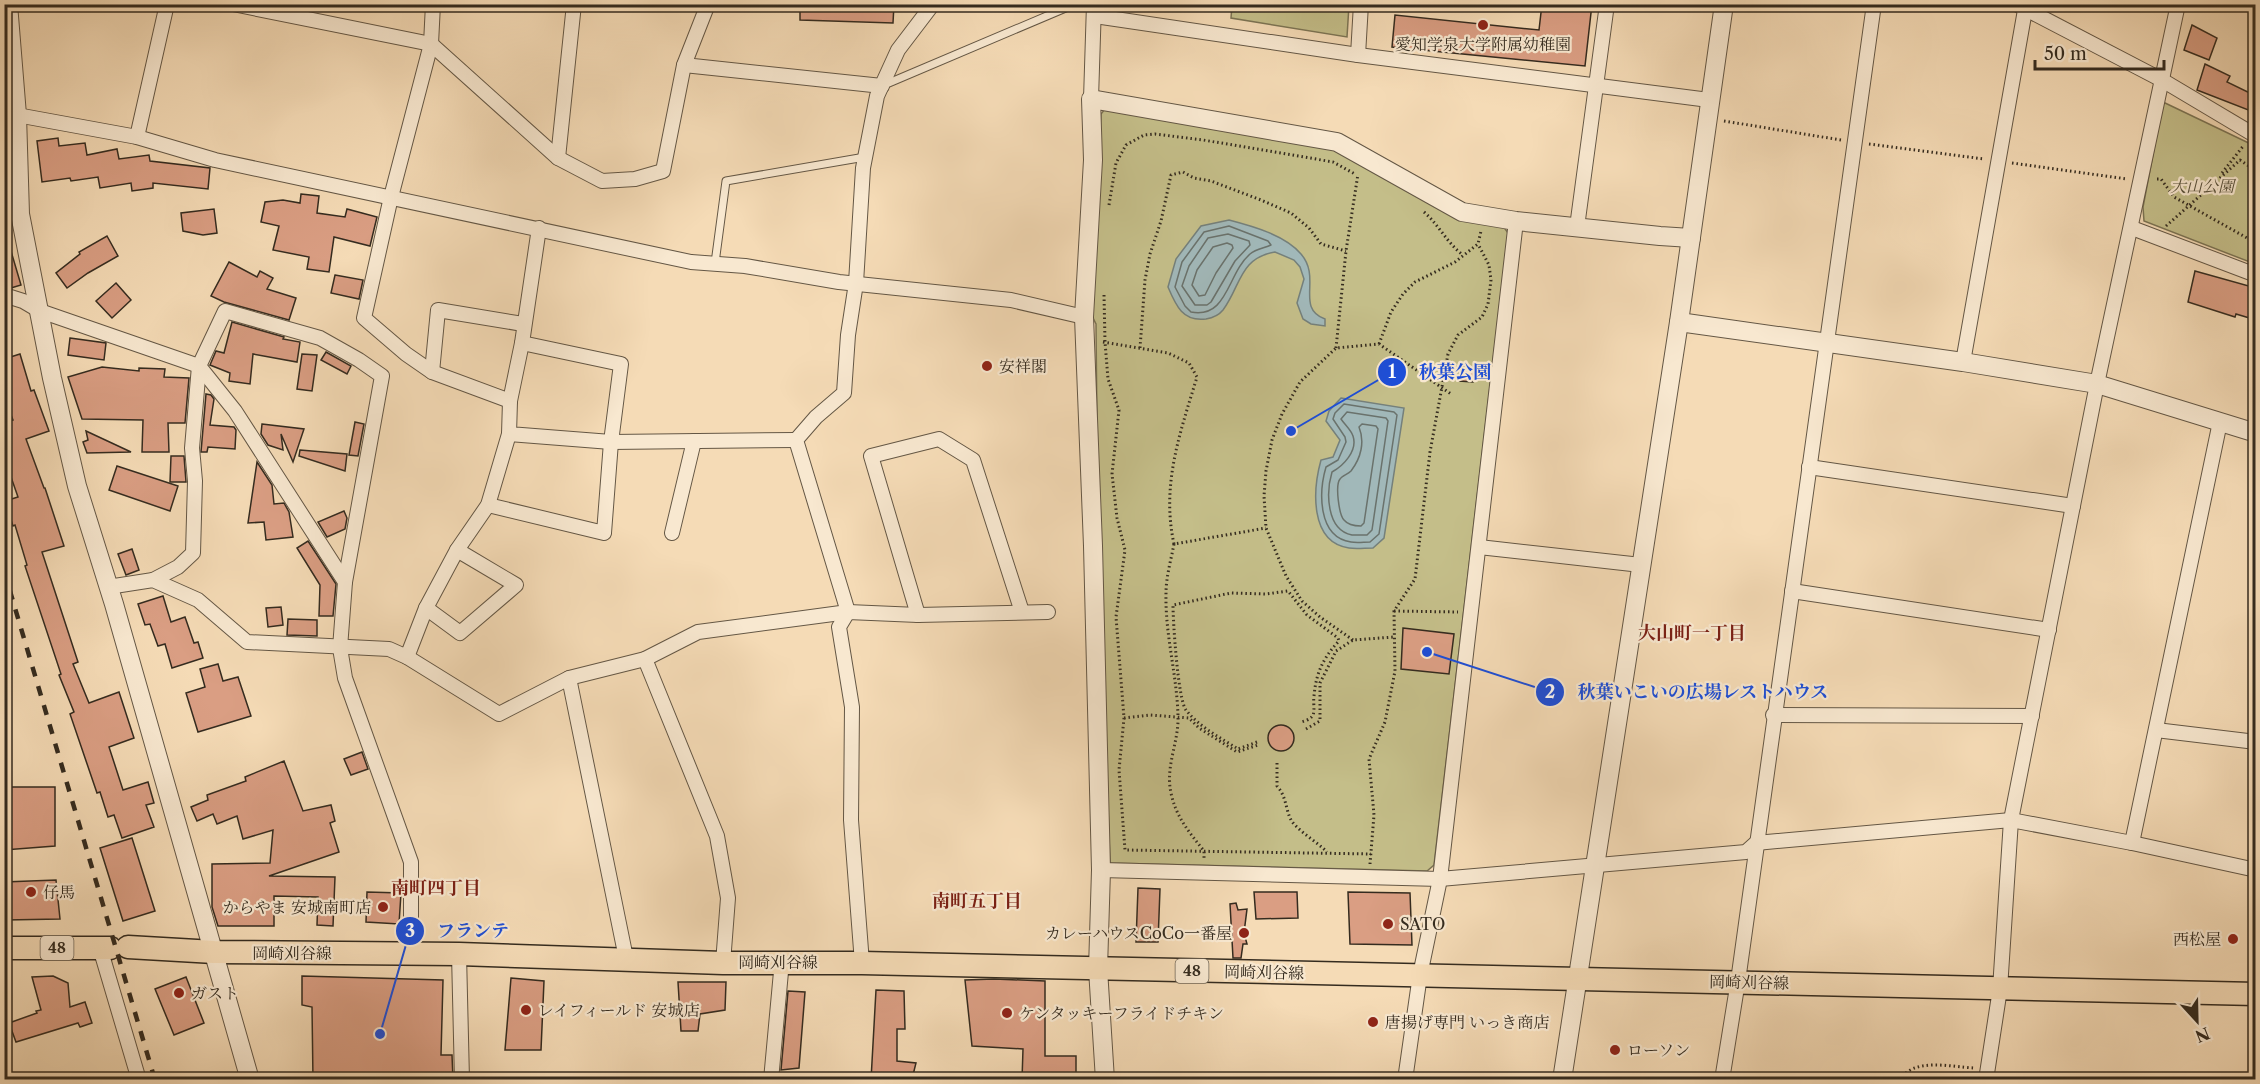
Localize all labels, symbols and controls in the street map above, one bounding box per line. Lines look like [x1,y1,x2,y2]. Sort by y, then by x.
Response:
marker: 愛知学泉大学附属幼稚園 [1476,18,1490,32]
scale bar [2035,33,2164,71]
place label: 愛知学泉大学附属幼稚園 [1395,34,1571,54]
text: 50 m [2044,43,2087,65]
park label: 大山公園 [2170,176,2237,196]
callout: 秋葉公園 [1377,354,1503,390]
place label: 安祥閣 [999,356,1047,376]
marker: 安祥閣 [980,359,994,373]
text: 1 [1388,361,1396,383]
text: 秋葉公園 [1419,361,1491,383]
district label: 大山町一丁目 [1638,622,1746,644]
callout: 秋葉いこいの広場レストハウス [1535,674,1841,710]
text: 2 [1545,681,1555,703]
text: 秋葉いこいの広場レストハウス [1578,681,1828,703]
district label: 南町四丁目 [391,877,481,899]
place label: 仔馬 [43,882,75,902]
marker: 仔馬 [24,885,38,899]
district label: 南町五丁目 [932,890,1022,912]
place label: からやま 安城南町店 [223,897,371,917]
marker: からやま 安城南町店 [376,900,390,914]
callout: フランテ [395,913,521,949]
place label: SATO [1400,914,1445,934]
marker: SATO [1381,917,1395,931]
text: 3 [405,920,415,942]
text: フランテ [437,920,509,942]
place label: カレーハウスCoCo一番屋 [1045,923,1232,943]
marker: カレーハウスCoCo一番屋 [1237,926,1251,940]
place label: 西松屋 [2173,929,2221,949]
marker: 西松屋 [2226,932,2240,946]
road number: 48 [40,936,74,960]
street label: 岡崎刈谷線 [252,943,332,963]
street label: 岡崎刈谷線 [738,952,818,972]
road number: 48 [1176,959,1208,983]
street label: 岡崎刈谷線 [1224,961,1304,983]
street label: 岡崎刈谷線 [1709,971,1789,993]
place label: ガスト [191,983,239,1003]
marker: ガスト [172,986,186,1000]
north arrow [2167,991,2227,1051]
place label: レイフィールド 安城店 [538,1000,699,1020]
marker: レイフィールド 安城店 [519,1003,533,1017]
place label: ケンタッキーフライドチキン [1019,1003,1224,1023]
marker: ケンタッキーフライドチキン [1000,1006,1014,1020]
place label: 唐揚げ専門 いっき商店 [1385,1012,1549,1032]
marker: 唐揚げ専門 いっき商店 [1366,1015,1380,1029]
text: N [2192,1023,2213,1047]
place label: ローソン [1627,1040,1690,1060]
marker: ローソン [1608,1043,1622,1057]

